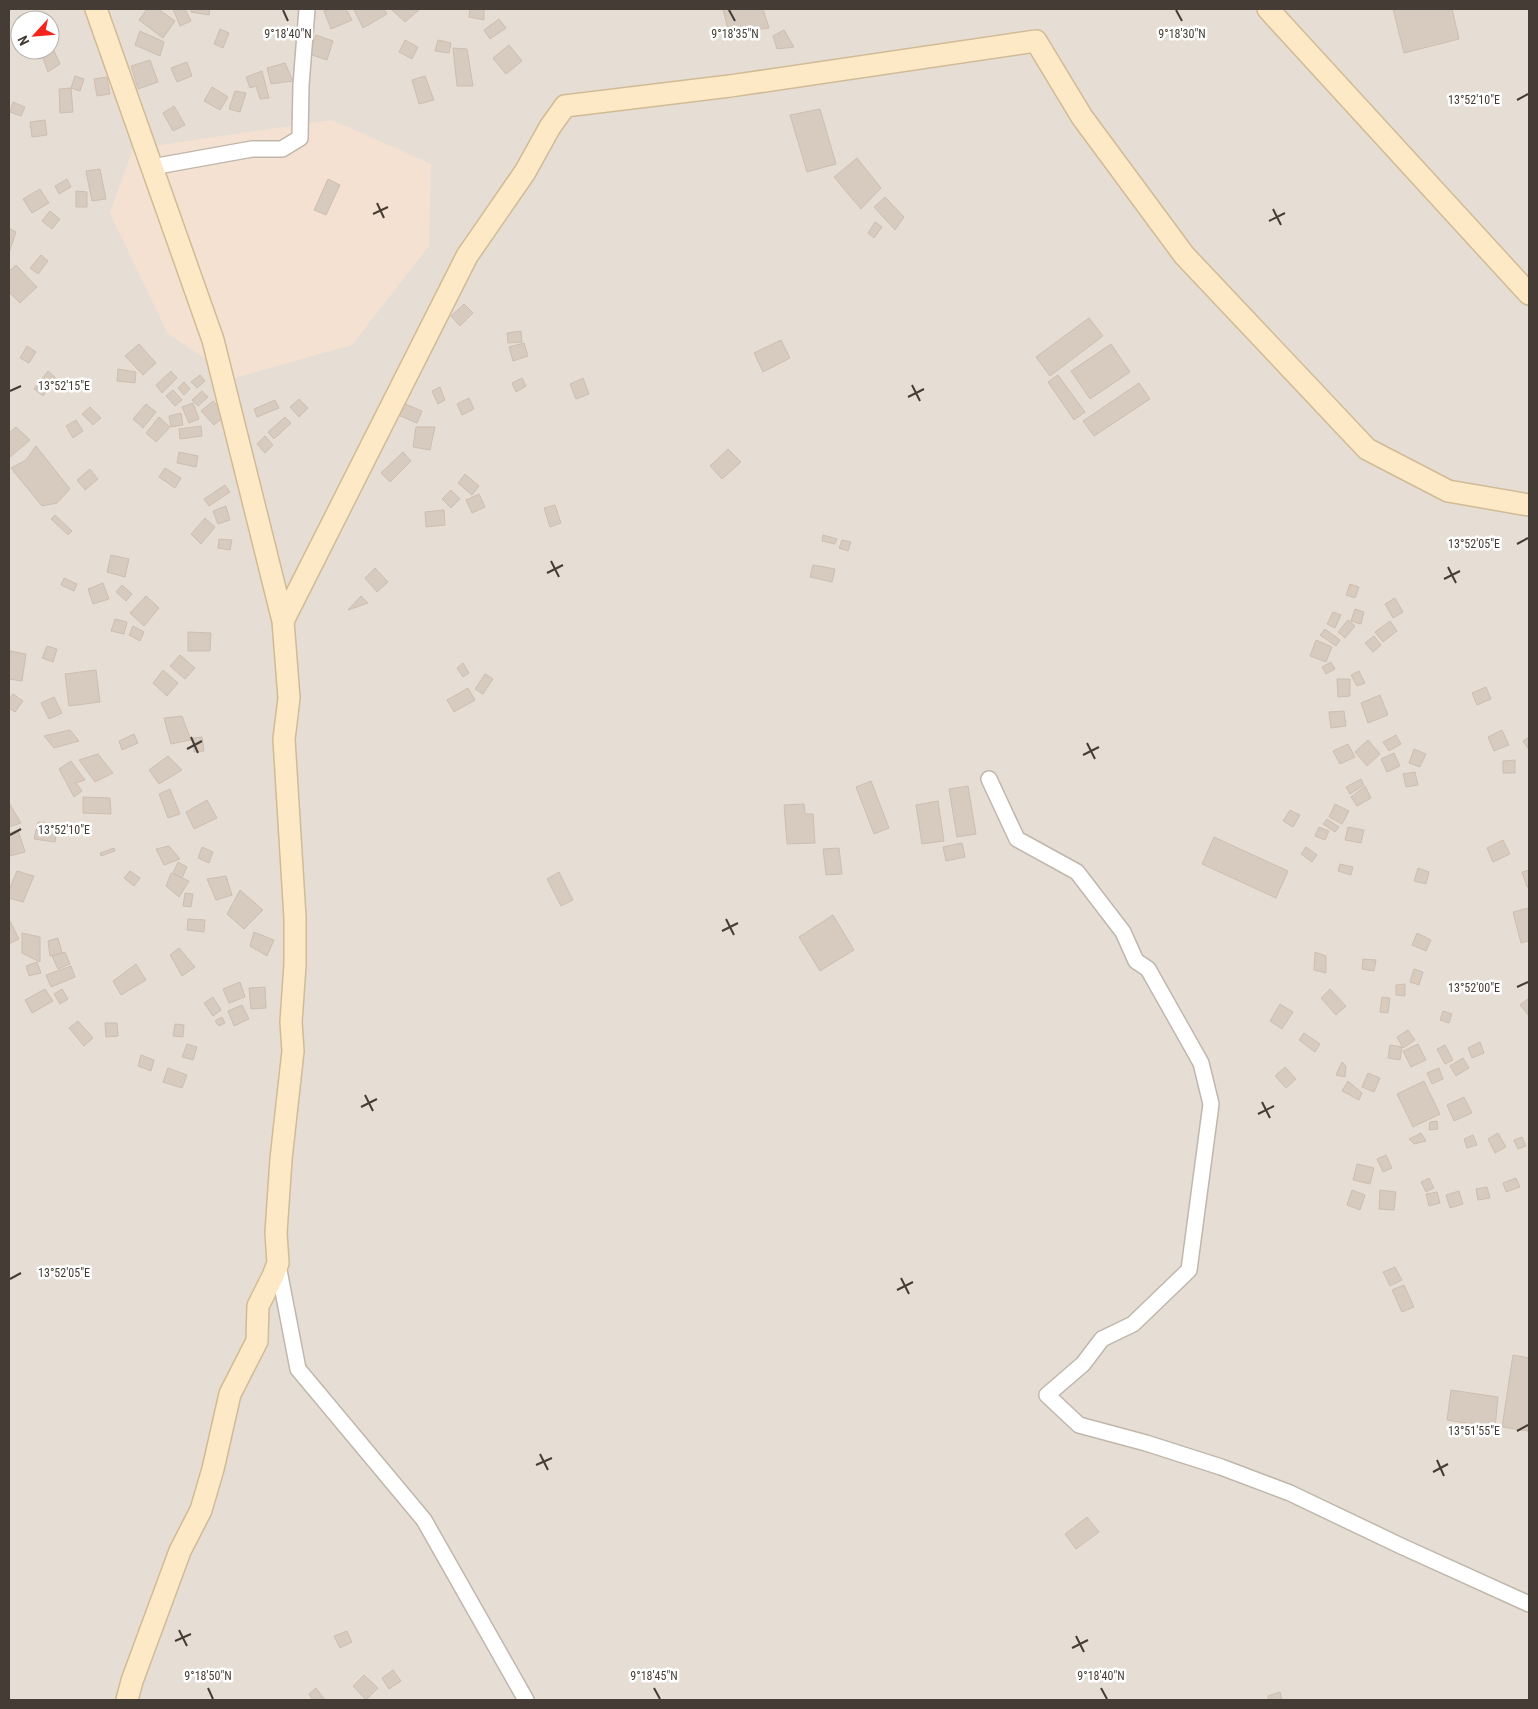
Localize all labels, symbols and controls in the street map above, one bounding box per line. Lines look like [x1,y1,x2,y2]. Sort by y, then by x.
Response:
north arrow [10,10,60,60]
text: 9°18'40"N [264,27,312,41]
text: 9°18'35"N [711,27,759,41]
text: 9°18'30"N [1158,27,1206,41]
text: N [14,33,32,48]
text: 13°52'10"E [1448,93,1500,107]
text: 13°52'15"E [38,379,90,393]
text: 13°52'05"E [1448,537,1500,551]
text: 13°52'10"E [38,823,90,837]
text: 13°52'00"E [1448,981,1500,995]
text: 13°52'05"E [38,1266,90,1280]
text: 13°51'55"E [1448,1424,1500,1438]
text: 9°18'50"N [184,1669,232,1683]
text: 9°18'45"N [630,1669,678,1683]
text: 9°18'40"N [1077,1669,1125,1683]

